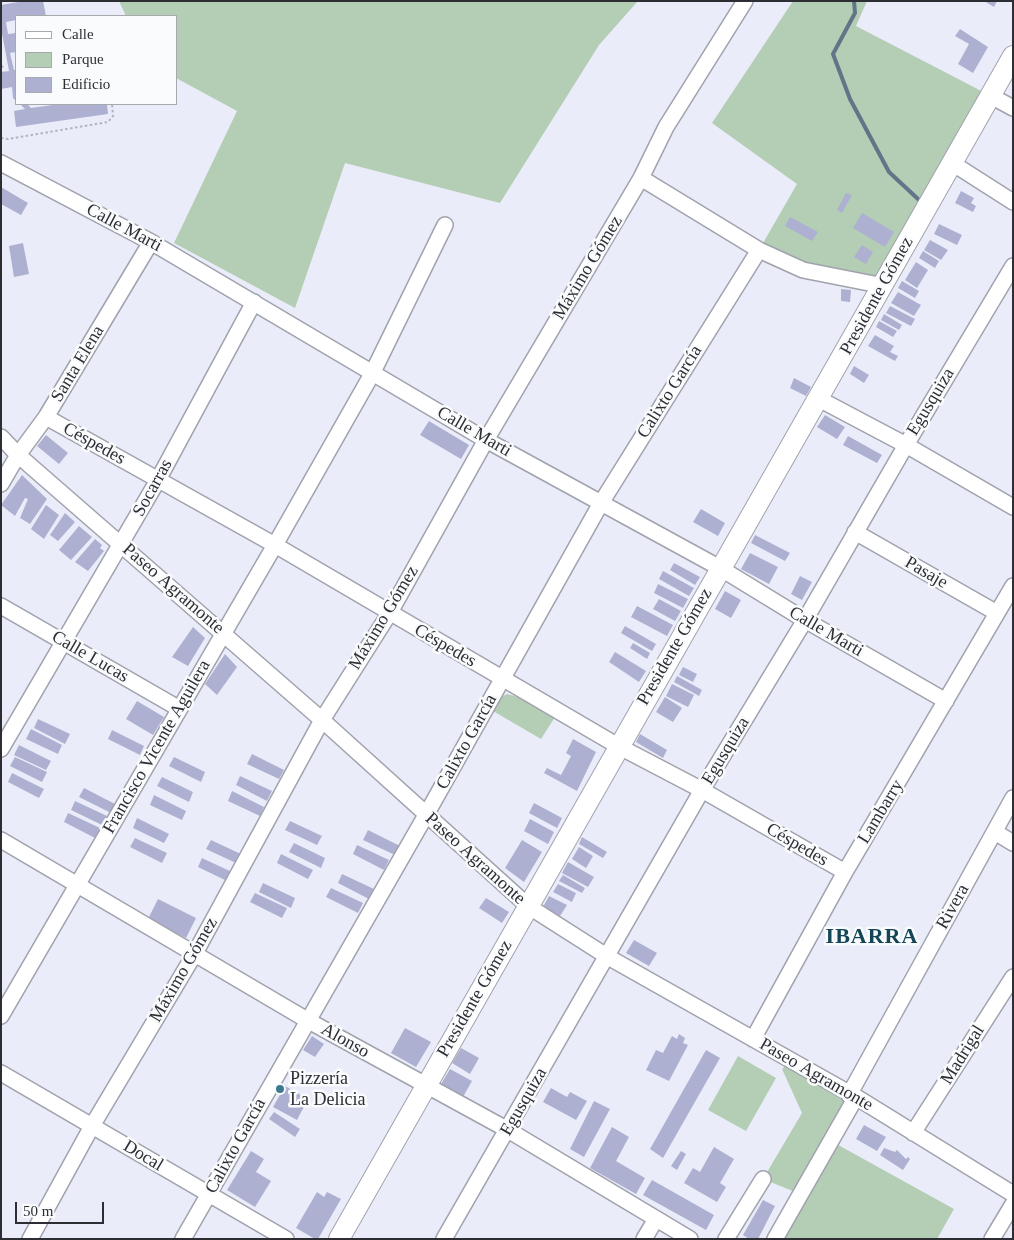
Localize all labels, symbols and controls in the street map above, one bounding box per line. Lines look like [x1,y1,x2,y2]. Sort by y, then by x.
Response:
legend [15,15,178,105]
text: Calle [62,26,94,42]
text: Parque [62,51,104,67]
text: Edificio [62,76,110,92]
street label: Calle Marti [83,199,165,257]
street label: Máximo Gómez [548,212,628,324]
street label: Presidente Gómez [836,233,918,359]
street label: Santa Elena [47,322,109,406]
street label: Calixto García [633,342,707,442]
street label: Egusquiza [902,364,960,440]
street label: Calle Marti [433,402,515,462]
street label: Céspedes [59,418,129,470]
street label: Socarras [129,456,177,520]
street label: Paseo Agramonte [118,539,228,639]
street label: Pasaje [901,552,951,594]
street label: Máximo Gómez [344,562,424,674]
street label: Presidente Gómez [633,585,717,709]
street label: Calle Marti [785,602,867,662]
street label: Céspedes [410,620,480,672]
street label: Calle Lucas [48,626,132,688]
street label: Francisco Vicente Aguilera [98,656,216,838]
street label: Calixto García [432,691,502,793]
street label: Egusquiza [697,713,755,789]
street label: Lambarry [853,776,909,848]
street label: Paseo Agramonte [420,808,530,910]
street label: Céspedes [762,819,832,871]
street label: Rivera [932,881,974,933]
street label: Máximo Gómez [145,914,223,1026]
district label: IBARRA [825,924,919,950]
street label: Presidente Gómez [433,937,517,1061]
street label: Alonso [317,1019,373,1063]
street label: Madrigal [936,1021,990,1089]
street label: Paseo Agramonte [755,1034,877,1116]
street label: Egusquiza [496,1064,552,1140]
place label: Pizzería La Delicia [290,1068,365,1110]
marker: Pizzería La Delicia [274,1083,286,1095]
street label: Calixto García [201,1095,271,1197]
street label: Docal [119,1136,167,1176]
scale bar [18,1192,106,1224]
text: 50 m [23,1203,53,1219]

